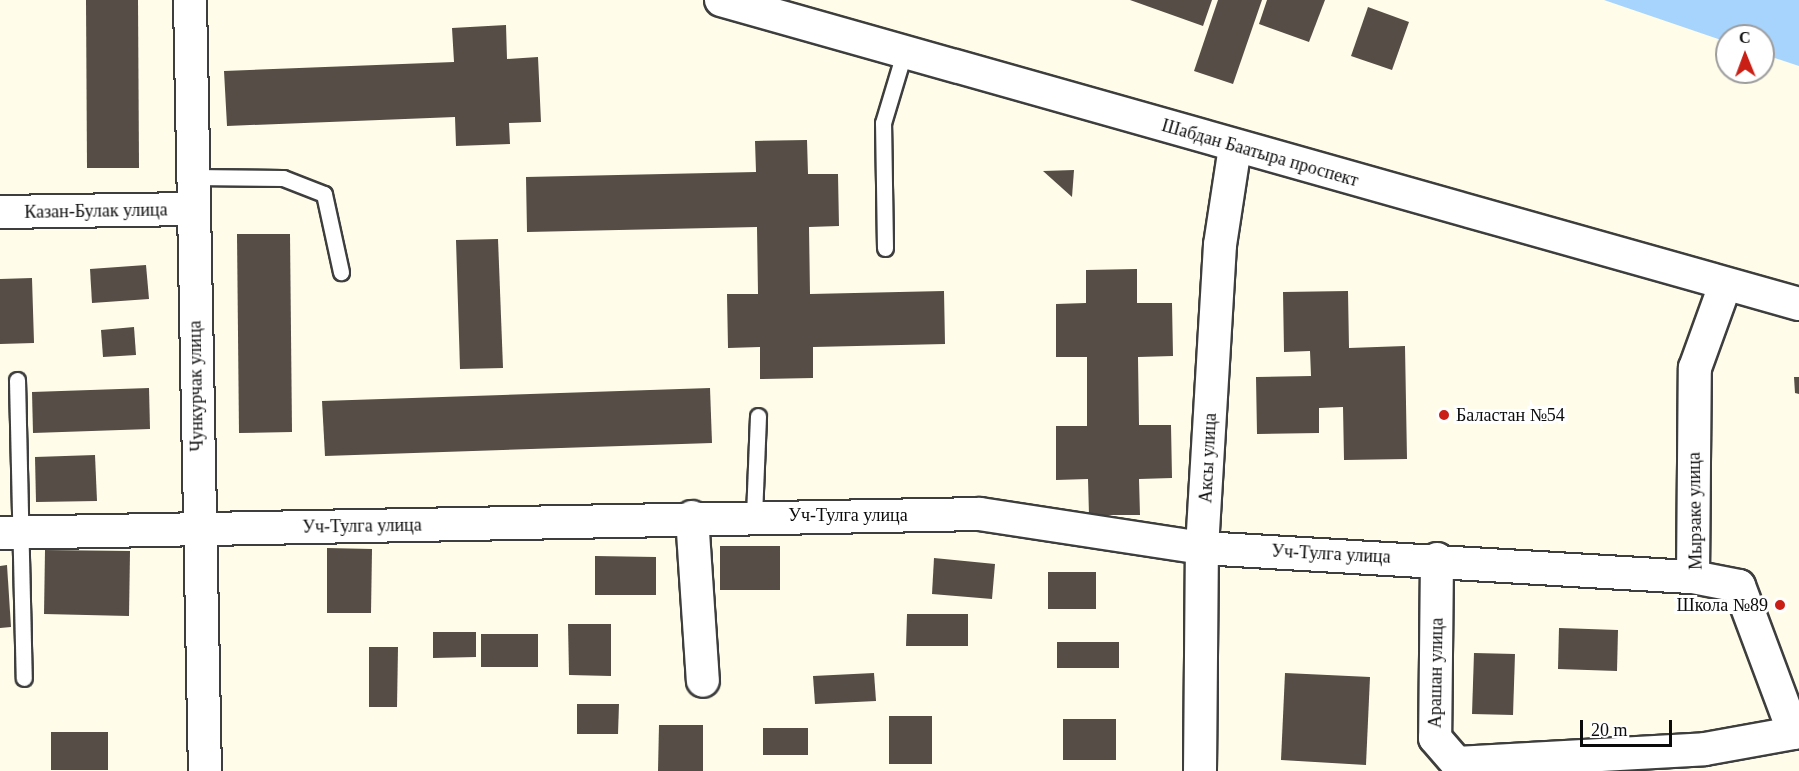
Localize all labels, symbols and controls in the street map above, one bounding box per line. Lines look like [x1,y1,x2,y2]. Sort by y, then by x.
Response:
north arrow [1715,24,1775,84]
text: С [1739,29,1751,46]
street label: Шабдан Баатыра проспект [1159,115,1361,191]
street label: Казан-Булак улица [24,199,168,223]
street label: Чункурчак улица [184,320,208,452]
place label: Баластан №54 [1456,404,1565,426]
marker: Баластан №54 [1437,408,1451,422]
street label: Аксы улица [1195,412,1221,504]
street label: Мырзаке улица [1683,452,1707,570]
street label: Уч-Тулга улица [788,504,908,526]
street label: Уч-Тулга улица [302,514,422,538]
street label: Уч-Тулга улица [1271,540,1391,568]
place label: Школа №89 [1677,594,1768,616]
marker: Школа №89 [1773,598,1787,612]
street label: Арашан улица [1424,618,1448,728]
scale bar [1583,708,1674,746]
text: 20 m [1591,720,1628,740]

